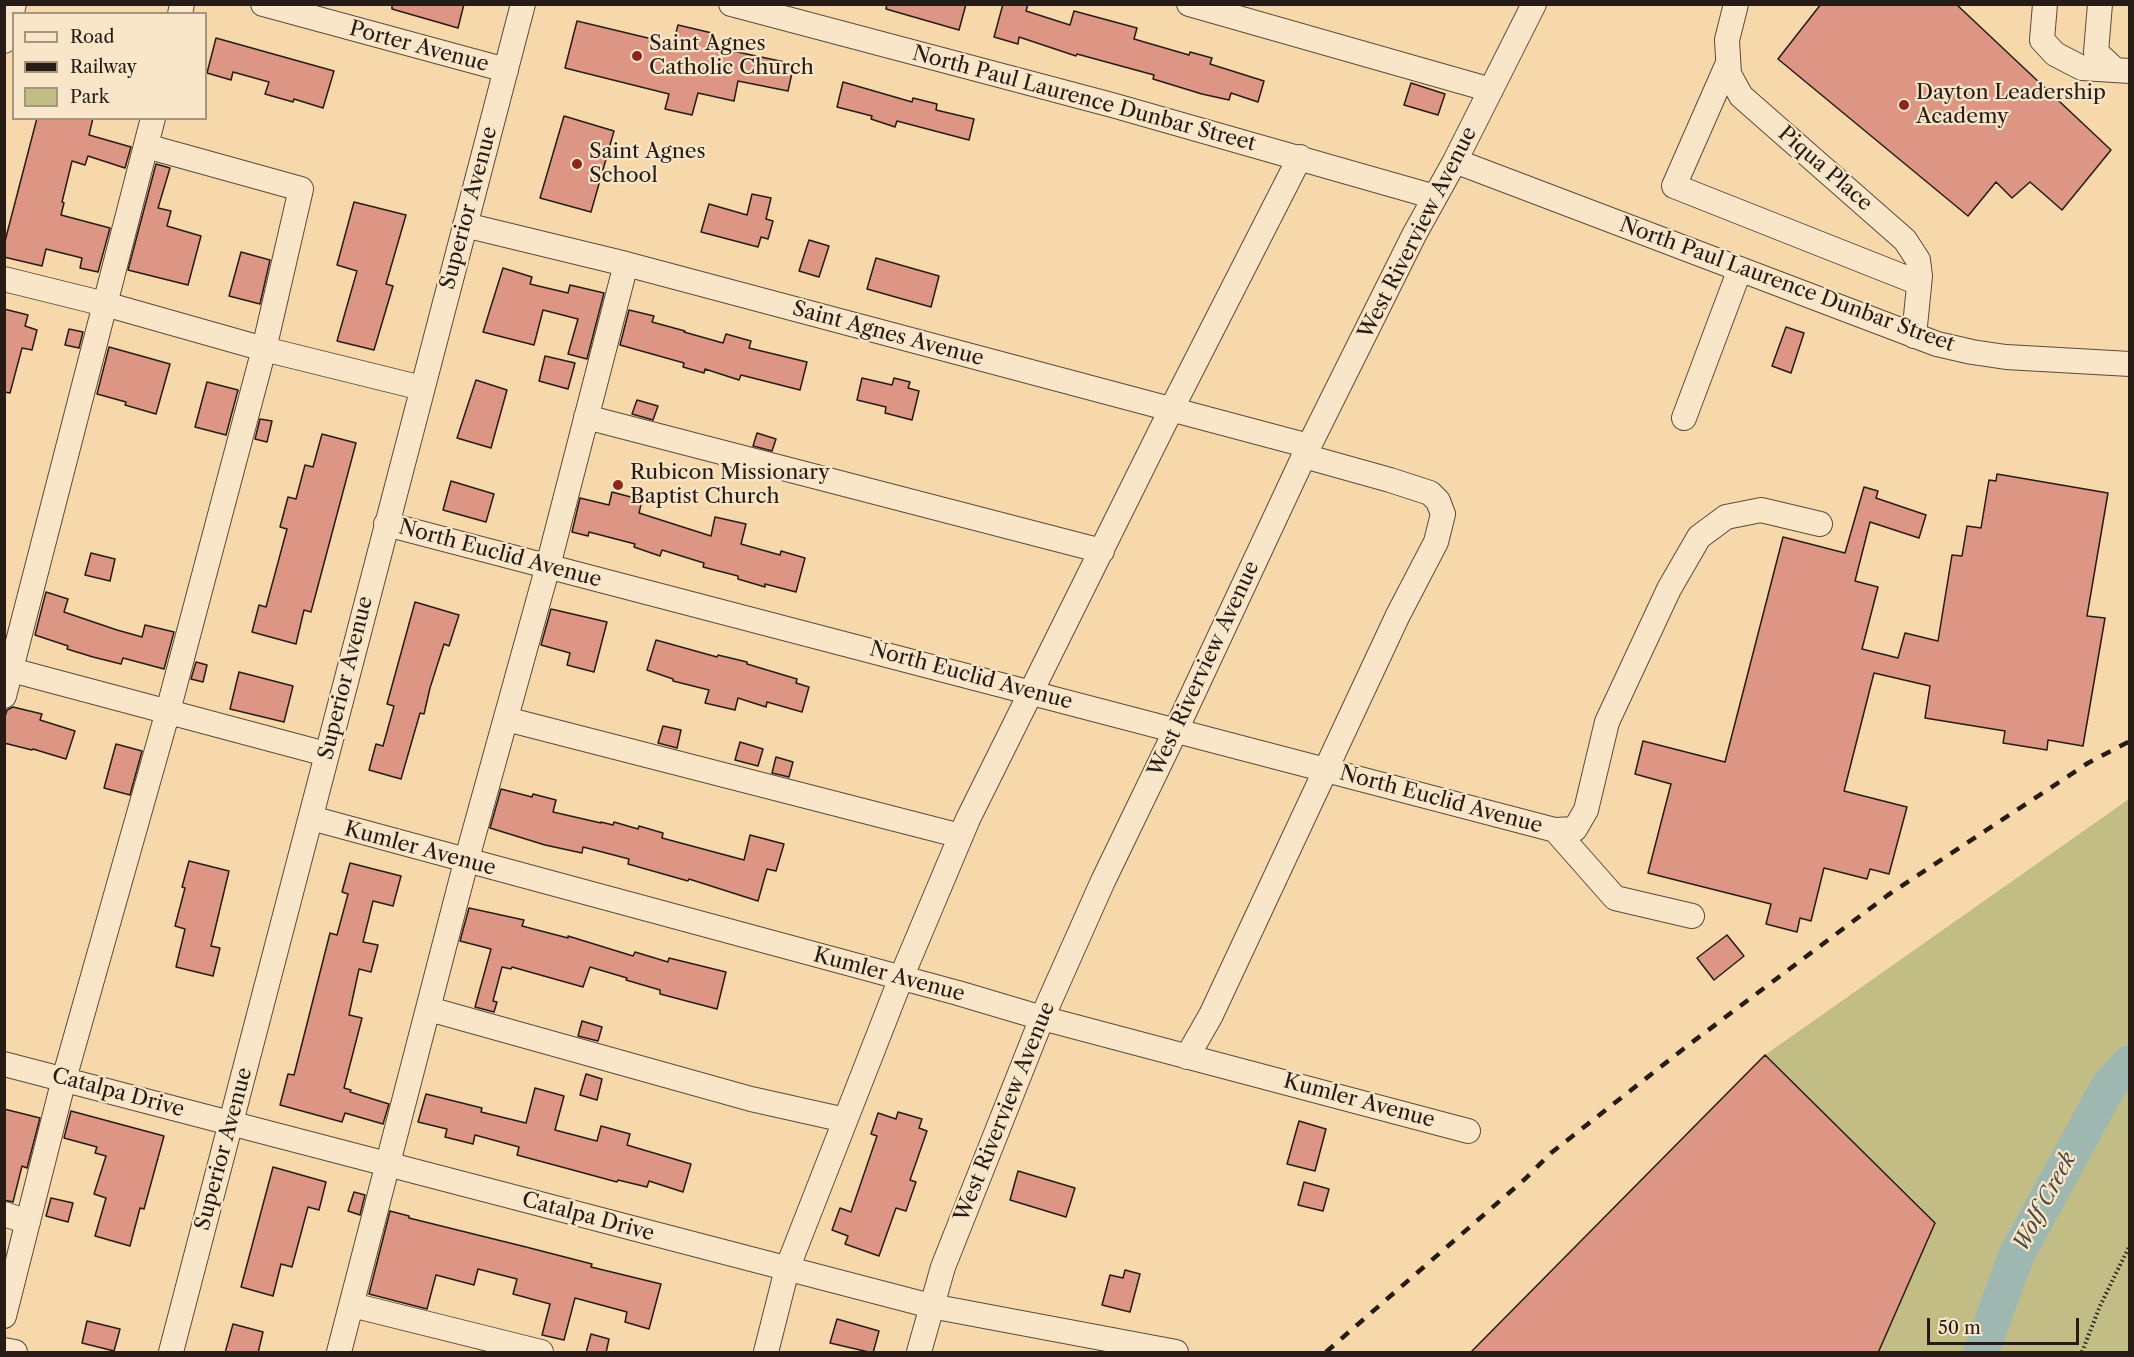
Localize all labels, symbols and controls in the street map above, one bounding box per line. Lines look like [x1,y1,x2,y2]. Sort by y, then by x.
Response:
legend [12,12,207,120]
street label: Porter Avenue [347,16,491,78]
text: Road [70,26,115,48]
place label: Saint Agnes Catholic Church [649,31,814,81]
street label: North Paul Laurence Dunbar Street [910,41,1258,157]
marker: Saint Agnes Catholic Church [630,49,644,63]
text: Railway [70,56,137,78]
place label: Dayton Leadership Academy [1916,80,2106,130]
text: Park [70,86,109,108]
marker: Dayton Leadership Academy [1897,98,1911,112]
street label: Piqua Place [1773,121,1877,217]
street label: West Riverview Avenue [1353,123,1483,343]
street label: Superior Avenue [435,124,503,292]
place label: Saint Agnes School [589,139,706,189]
marker: Saint Agnes School [570,157,584,171]
street label: North Paul Laurence Dunbar Street [1616,213,1958,357]
street label: Saint Agnes Avenue [790,296,986,372]
place label: Rubicon Missionary Baptist Church [630,460,830,510]
marker: Rubicon Missionary Baptist Church [611,478,625,492]
street label: North Euclid Avenue [396,515,604,593]
street label: West Riverview Avenue [1143,557,1265,781]
street label: Superior Avenue [314,594,378,762]
street label: North Euclid Avenue [867,637,1075,715]
street label: North Euclid Avenue [1337,761,1545,839]
street label: Kumler Avenue [341,817,499,881]
street label: Kumler Avenue [810,943,968,1007]
street label: West Riverview Avenue [949,998,1061,1226]
street label: Catalpa Drive [49,1063,187,1123]
street label: Superior Avenue [190,1065,258,1233]
street label: Kumler Avenue [1280,1069,1438,1133]
water label: Wolf Creek [2008,1148,2082,1256]
street label: Catalpa Drive [519,1187,657,1247]
scale bar [1930,1306,2082,1344]
text: 50 m [1938,1317,1981,1339]

